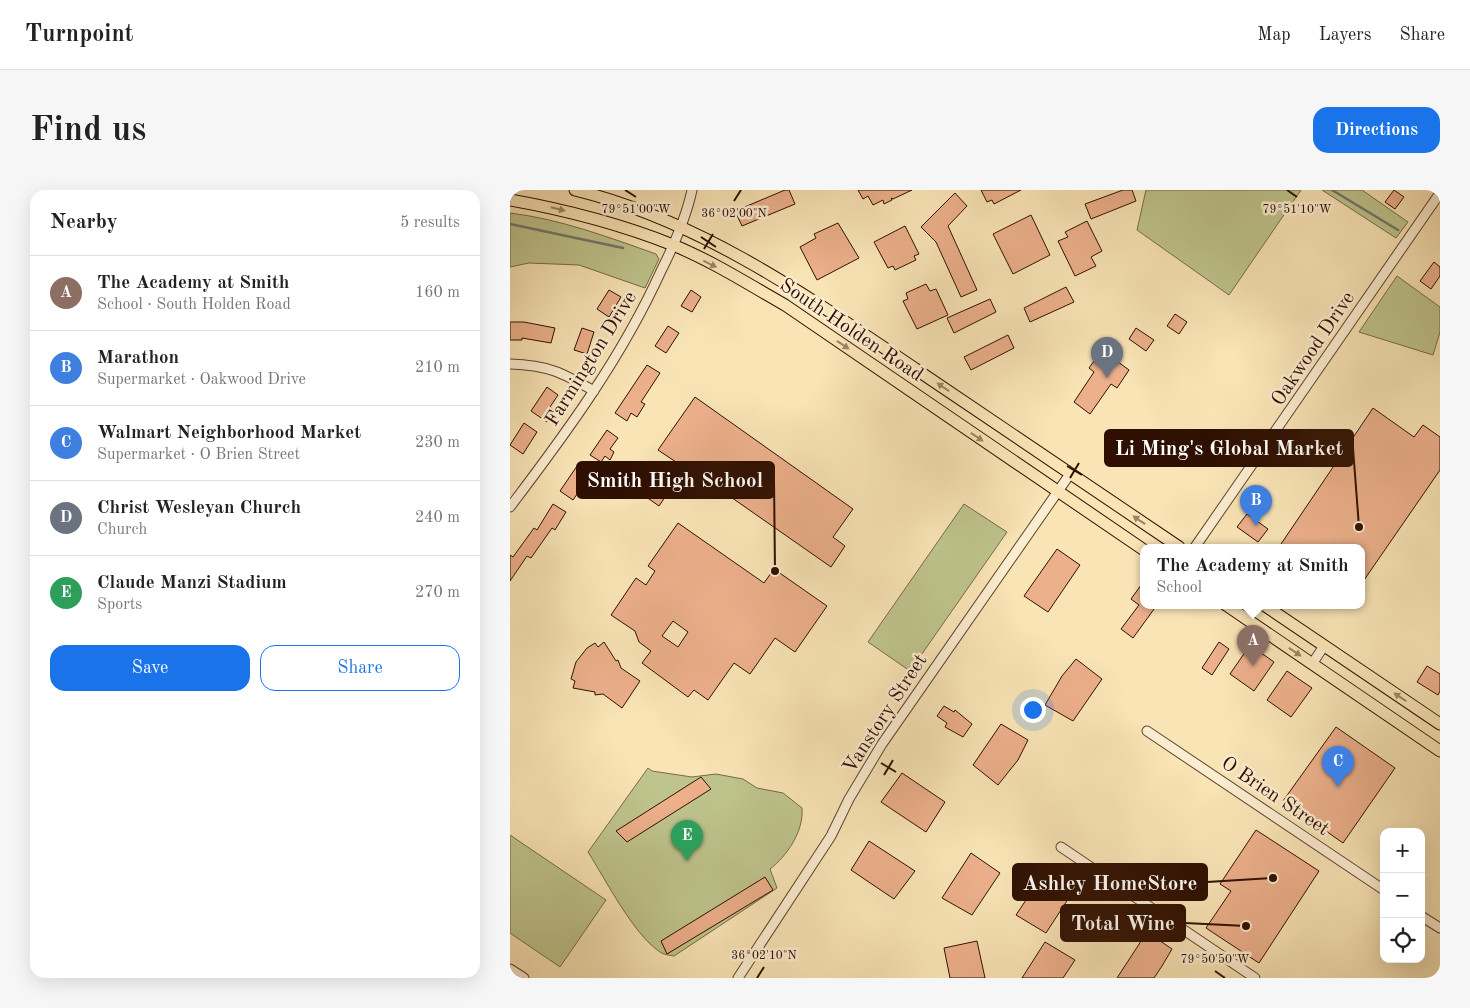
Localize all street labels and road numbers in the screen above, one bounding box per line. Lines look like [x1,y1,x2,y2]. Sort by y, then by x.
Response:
street label: South Holden Road [776,275,926,386]
street label: Farmington Drive [542,288,641,430]
street label: Oakwood Drive [1268,288,1359,410]
street label: Vanstory Street [840,651,932,777]
street label: O Brien Street [1217,753,1333,840]

